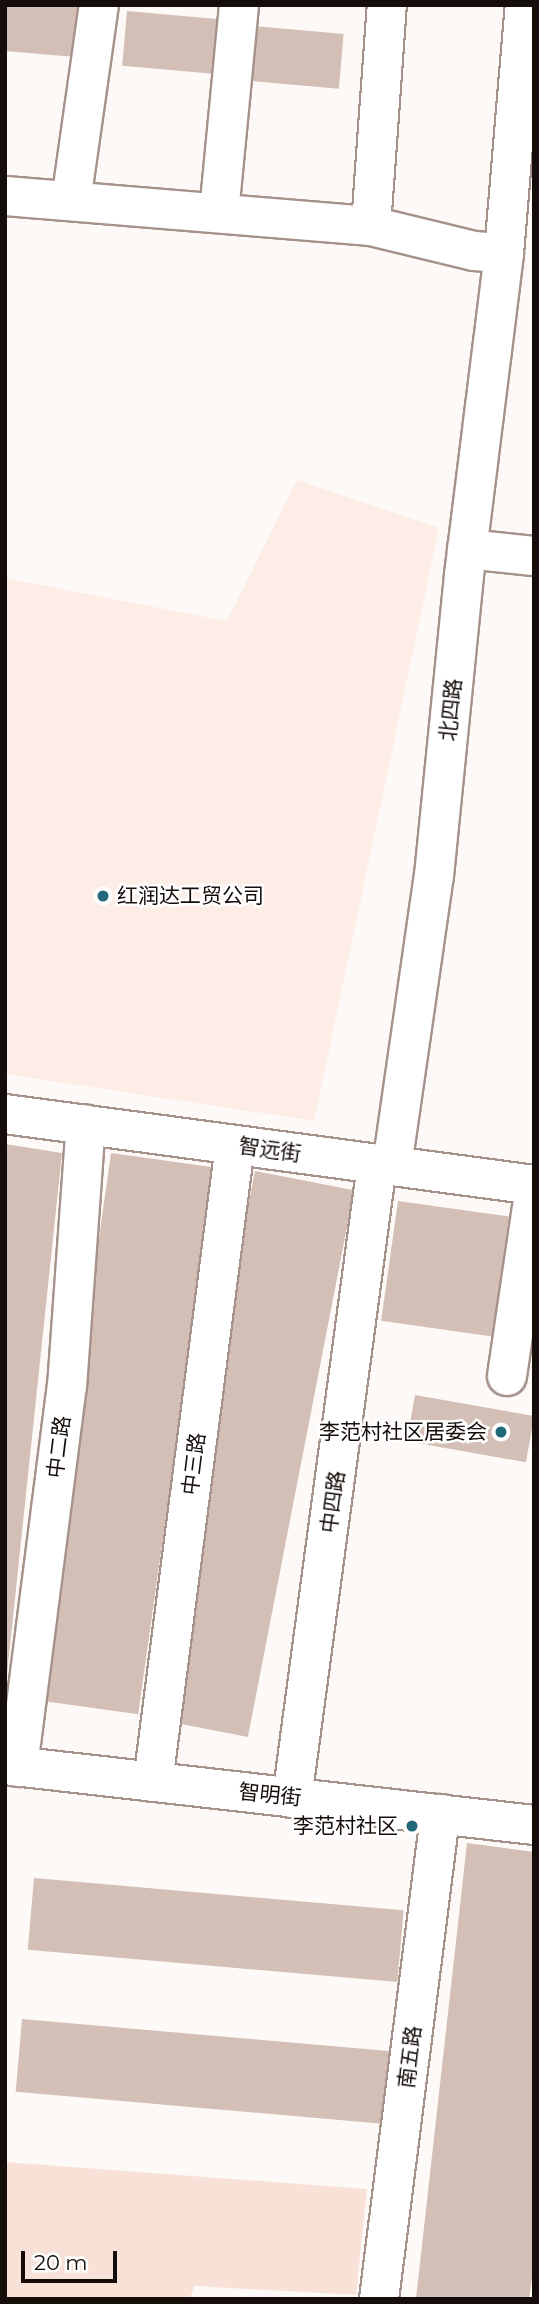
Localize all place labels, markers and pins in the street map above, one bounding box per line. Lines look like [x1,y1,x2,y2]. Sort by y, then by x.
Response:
place label: 红润达工贸公司 [117,883,264,909]
marker: 红润达工贸公司 [95,888,111,904]
place label: 李范村社区居委会 [319,1419,487,1445]
marker: 李范村社区居委会 [493,1424,509,1440]
place label: 李范村社区 [293,1813,398,1839]
marker: 李范村社区 [404,1818,420,1834]

